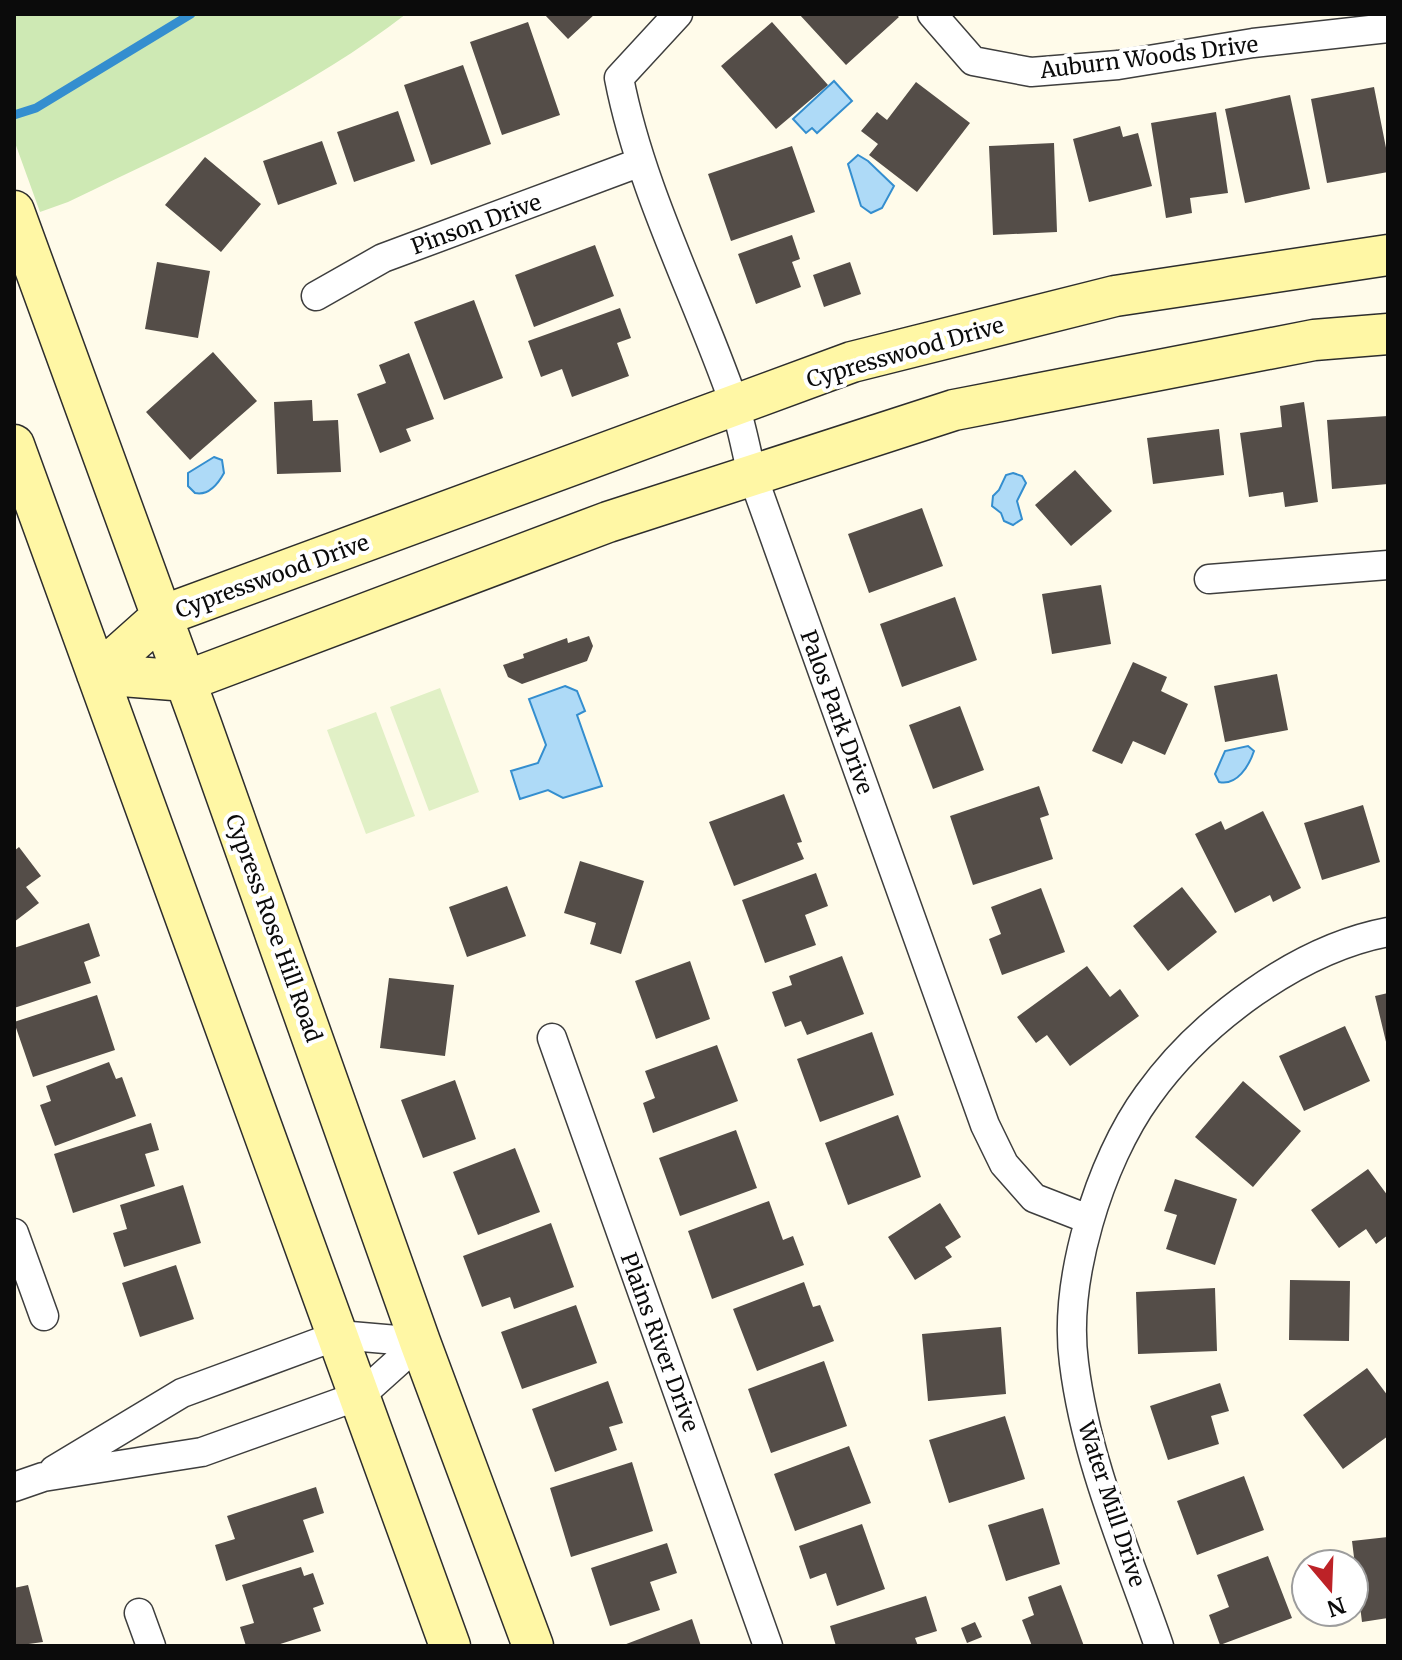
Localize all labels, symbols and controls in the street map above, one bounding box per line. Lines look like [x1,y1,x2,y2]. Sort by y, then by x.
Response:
street label: Auburn Woods Drive [1037,30,1260,84]
street label: Pinson Drive [407,188,545,260]
street label: Cypresswood Drive [803,310,1007,394]
street label: Cypresswood Drive [171,528,373,624]
street label: Palos Park Drive [794,626,880,798]
street label: Cypress Rose Hill Road [220,810,328,1046]
street label: Plains River Drive [615,1249,705,1435]
street label: Water Mill Drive [1072,1417,1152,1590]
north arrow [1290,1548,1370,1628]
text: N [1323,1591,1349,1623]

